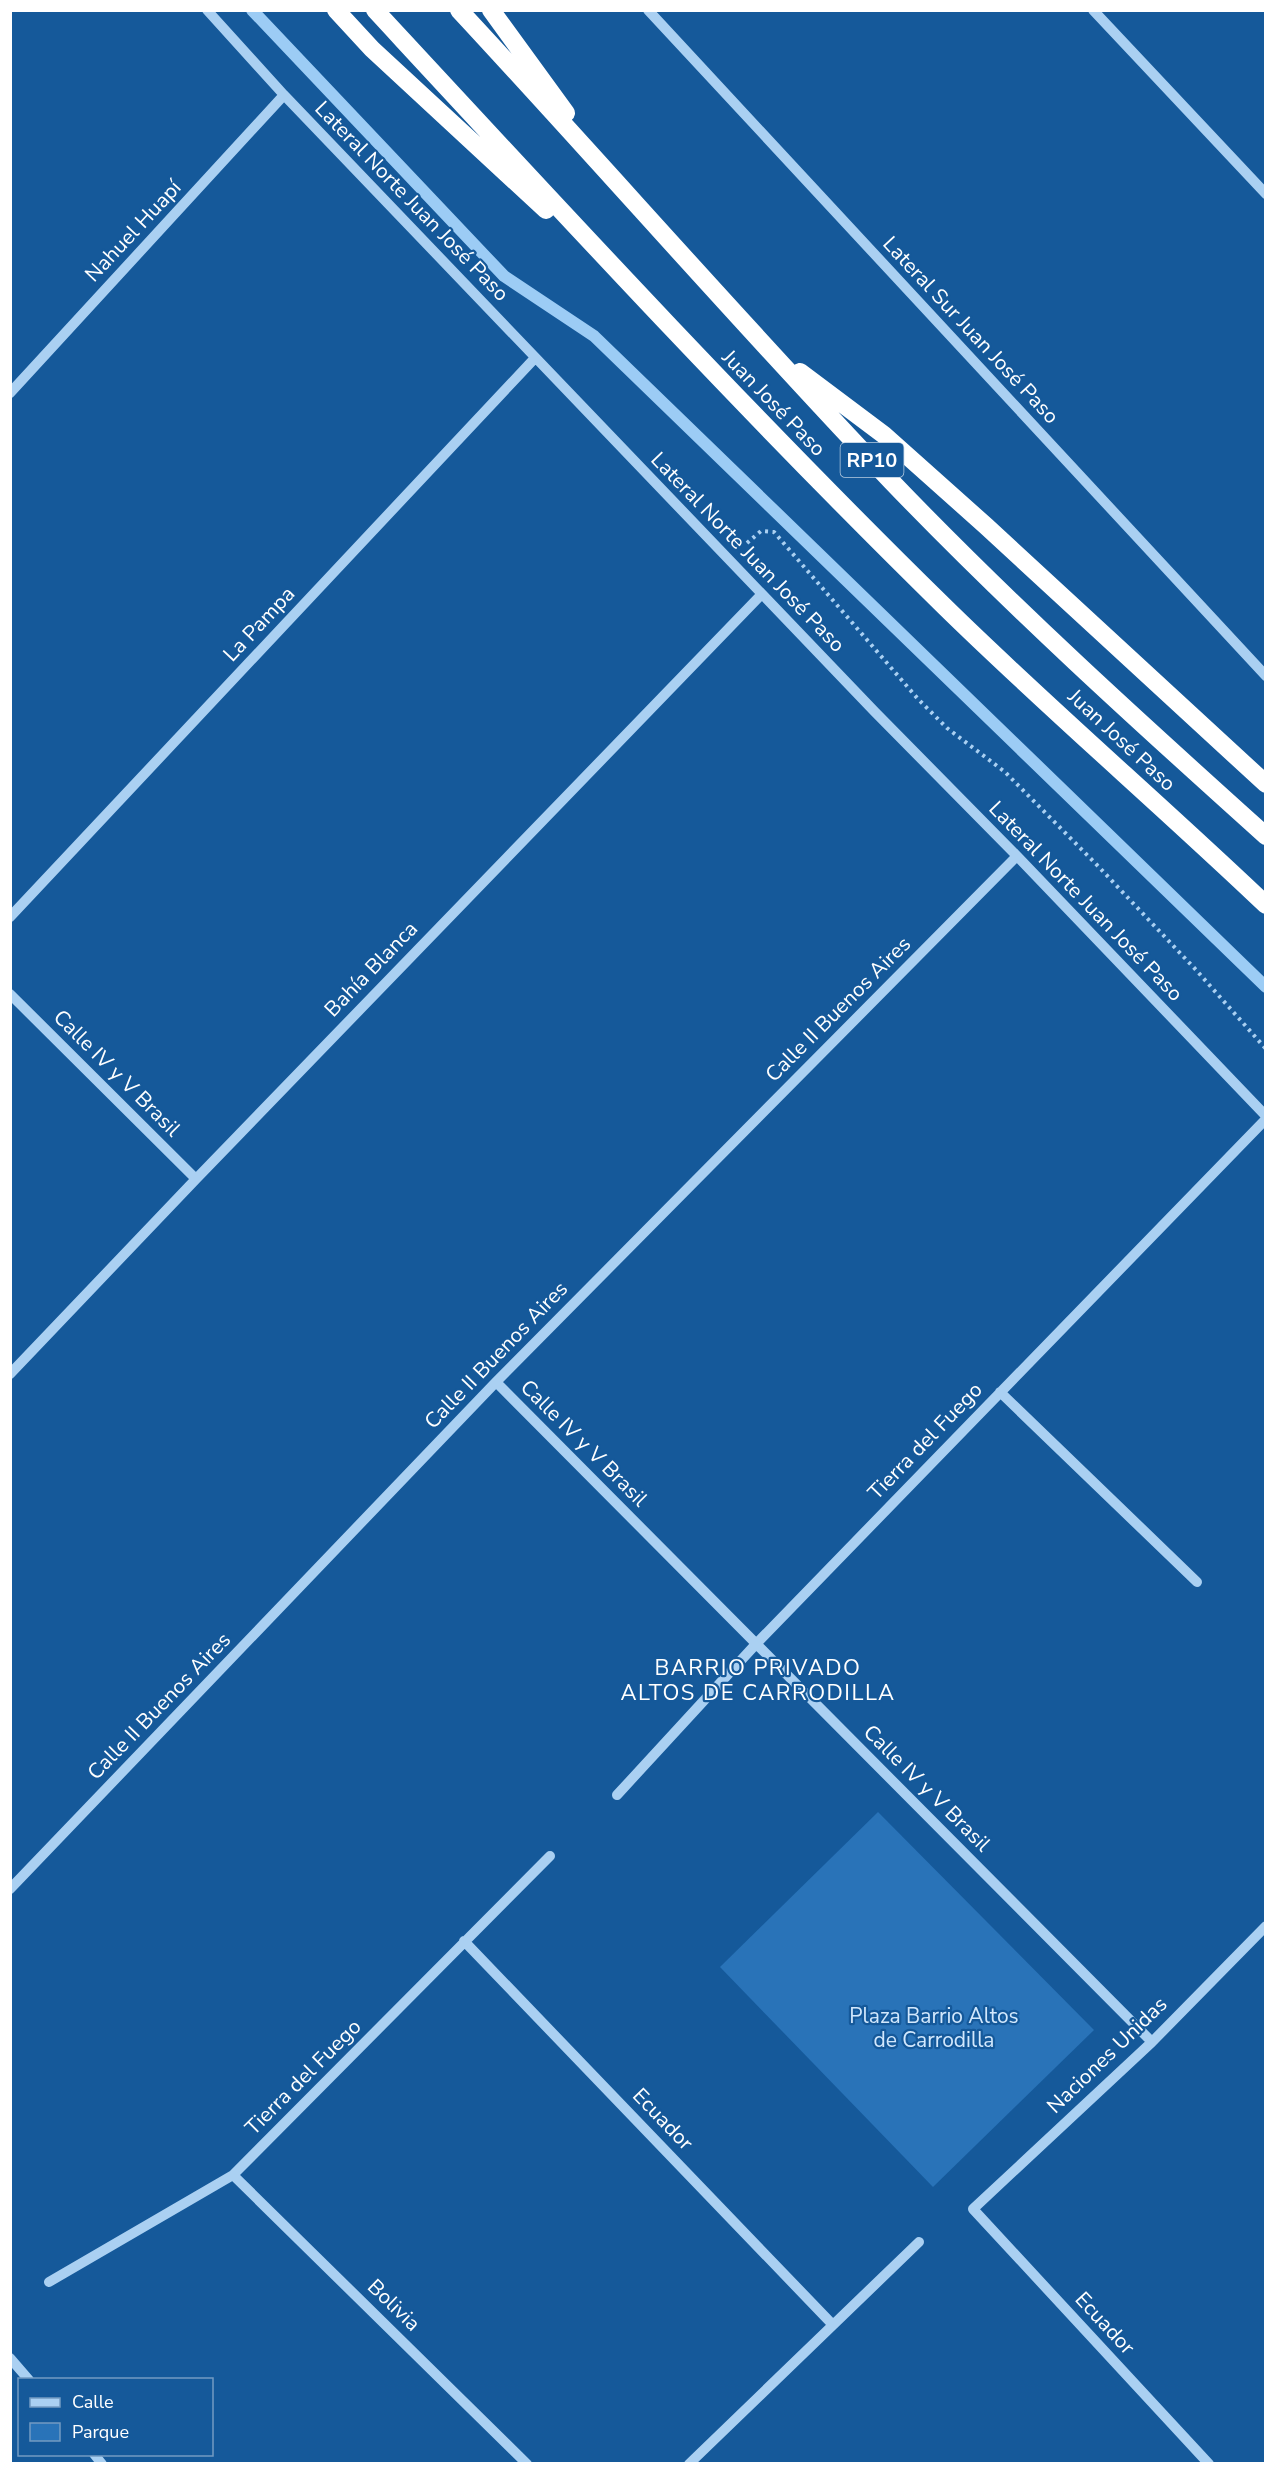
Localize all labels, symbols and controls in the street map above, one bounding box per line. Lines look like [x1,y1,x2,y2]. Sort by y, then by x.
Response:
street label: Lateral Norte Juan José Paso [309,95,515,307]
street label: Nahuel Huapí [79,173,188,288]
street label: Lateral Sur Juan José Paso [877,230,1065,430]
street label: Juan José Paso [715,343,832,462]
road number: RP10 [840,443,904,477]
street label: Lateral Norte Juan José Paso [645,446,851,658]
street label: La Pampa [217,580,301,668]
street label: Juan José Paso [1061,682,1182,797]
street label: Lateral Norte Juan José Paso [983,795,1189,1007]
street label: Bahía Blanca [318,915,424,1023]
street label: Calle II Buenos Aires [759,930,917,1088]
street label: Calle IV y V Brasil [47,1003,187,1143]
street label: Calle II Buenos Aires [418,1275,574,1435]
street label: Calle IV y V Brasil [514,1373,654,1513]
street label: Tierra del Fuego [862,1376,988,1506]
street label: Calle II Buenos Aires [81,1626,237,1786]
district label: BARRIO PRIVADO ALTOS DE CARRODILLA [621,1653,895,1708]
street label: Calle IV y V Brasil [857,1718,997,1858]
street label: Naciones Unidas [1041,1990,1173,2120]
park label: Plaza Barrio Altos de Carrodilla [849,2002,1019,2054]
street label: Tierra del Fuego [239,2013,367,2141]
street label: Ecuador [626,2082,700,2156]
street label: Bolivia [361,2273,427,2337]
street label: Ecuador [1069,2286,1142,2361]
legend [18,2378,213,2456]
text: Calle [72,2390,114,2414]
text: Parque [72,2420,129,2444]

